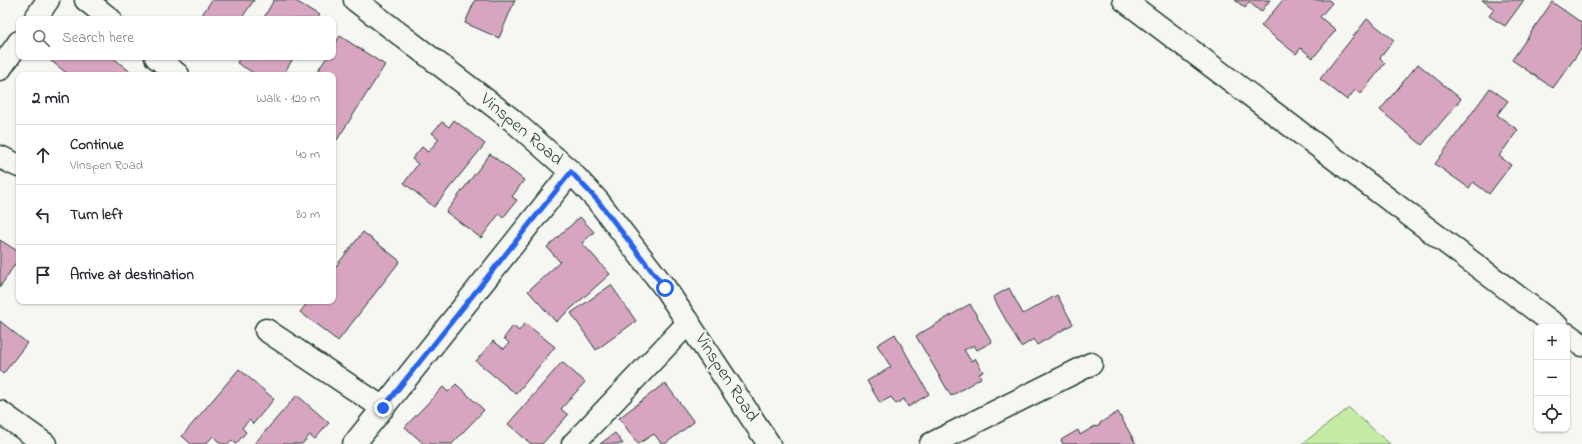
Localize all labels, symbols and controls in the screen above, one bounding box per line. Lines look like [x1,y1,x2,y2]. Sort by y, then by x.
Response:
search box [16,16,336,60]
icon: search [30,27,52,49]
text: Search here [62,27,134,49]
text: 2 min [32,86,69,111]
street label: Vinspen Road [473,87,568,172]
text: Walk · 120 m [256,89,320,108]
text: Continue [70,134,124,156]
icon: ahead [32,144,54,166]
text: 40 m [296,145,320,164]
text: Vinspen Road [70,156,143,175]
icon: left [32,204,54,226]
text: Turn left [70,204,123,226]
text: 80 m [296,205,320,224]
icon: arrive [32,264,54,286]
text: Arrive at destination [70,264,194,286]
route start [656,279,674,297]
map controls [1534,324,1570,432]
button: + [1534,324,1570,360]
street label: Vinspen Road [687,328,764,427]
button: − [1534,360,1570,396]
button: locate [1534,396,1570,432]
route end [374,399,392,417]

